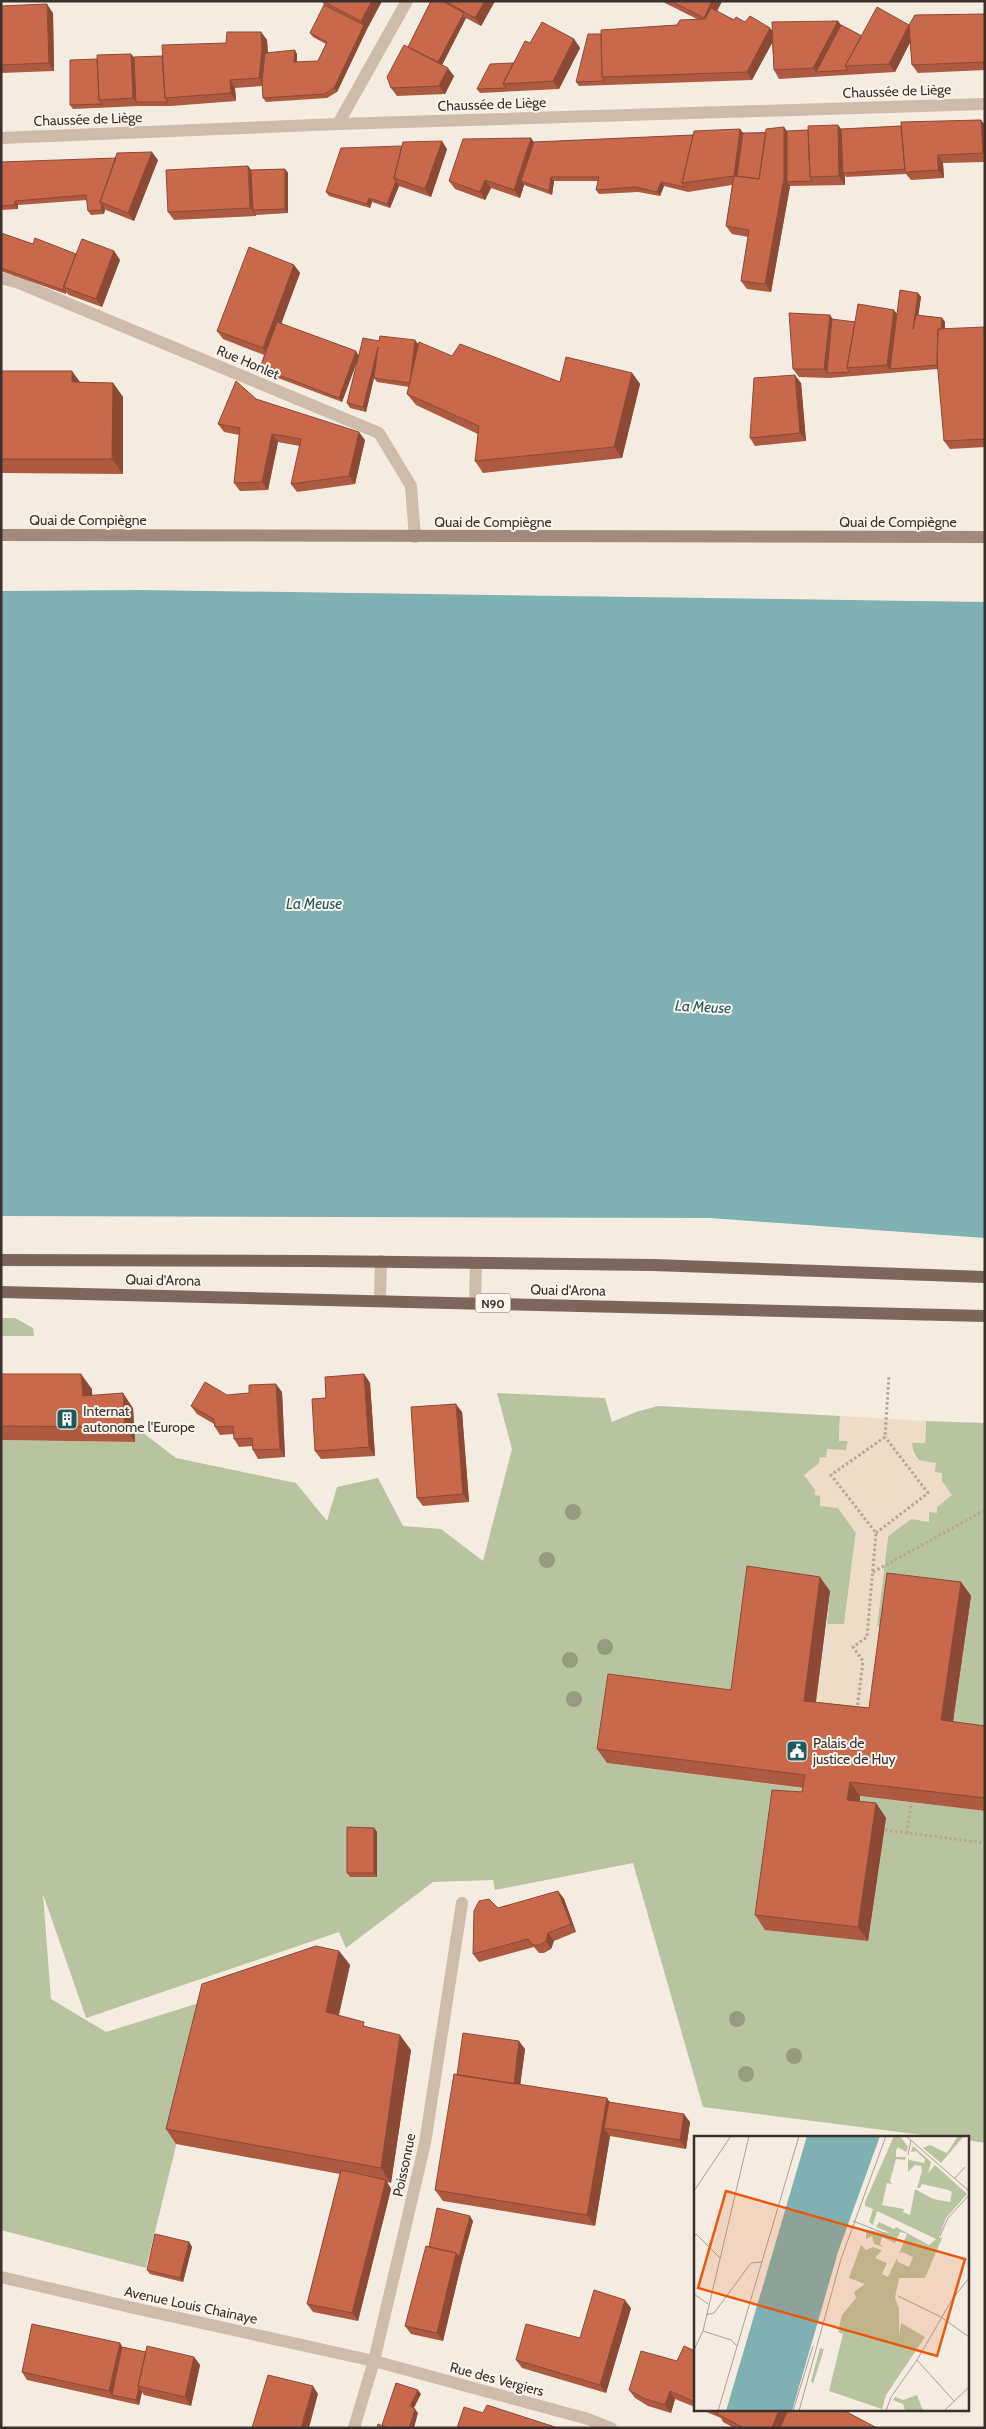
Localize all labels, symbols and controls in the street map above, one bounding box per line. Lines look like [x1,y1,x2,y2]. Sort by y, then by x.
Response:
street label: Chaussée de Liège [842,80,952,102]
street label: Chaussée de Liège [437,93,547,115]
street label: Chaussée de Liège [33,108,143,130]
street label: Rue Honlet [214,341,282,383]
street label: Quai de Compiègne [29,511,147,529]
street label: Quai de Compiègne [434,513,552,531]
street label: Quai de Compiègne [839,513,957,531]
water label: La Meuse [286,895,342,913]
water label: La Meuse [674,997,732,1017]
street label: Quai d'Arona [125,1270,201,1290]
street label: Quai d'Arona [530,1280,606,1300]
road number: N90 [476,1294,510,1312]
place label: Internat autonome l'Europe [83,1402,195,1436]
building icon: Internat autonome l'Europe [55,1407,79,1431]
place label: Palais de justice de Huy [812,1734,896,1768]
public building icon: Palais de justice de Huy [785,1739,809,1763]
street label: Poissonrue [388,2132,420,2198]
inset map [694,2136,968,2412]
street label: Avenue Louis Chainaye [123,2282,259,2328]
street label: Rue des Vergiers [448,2358,546,2400]

